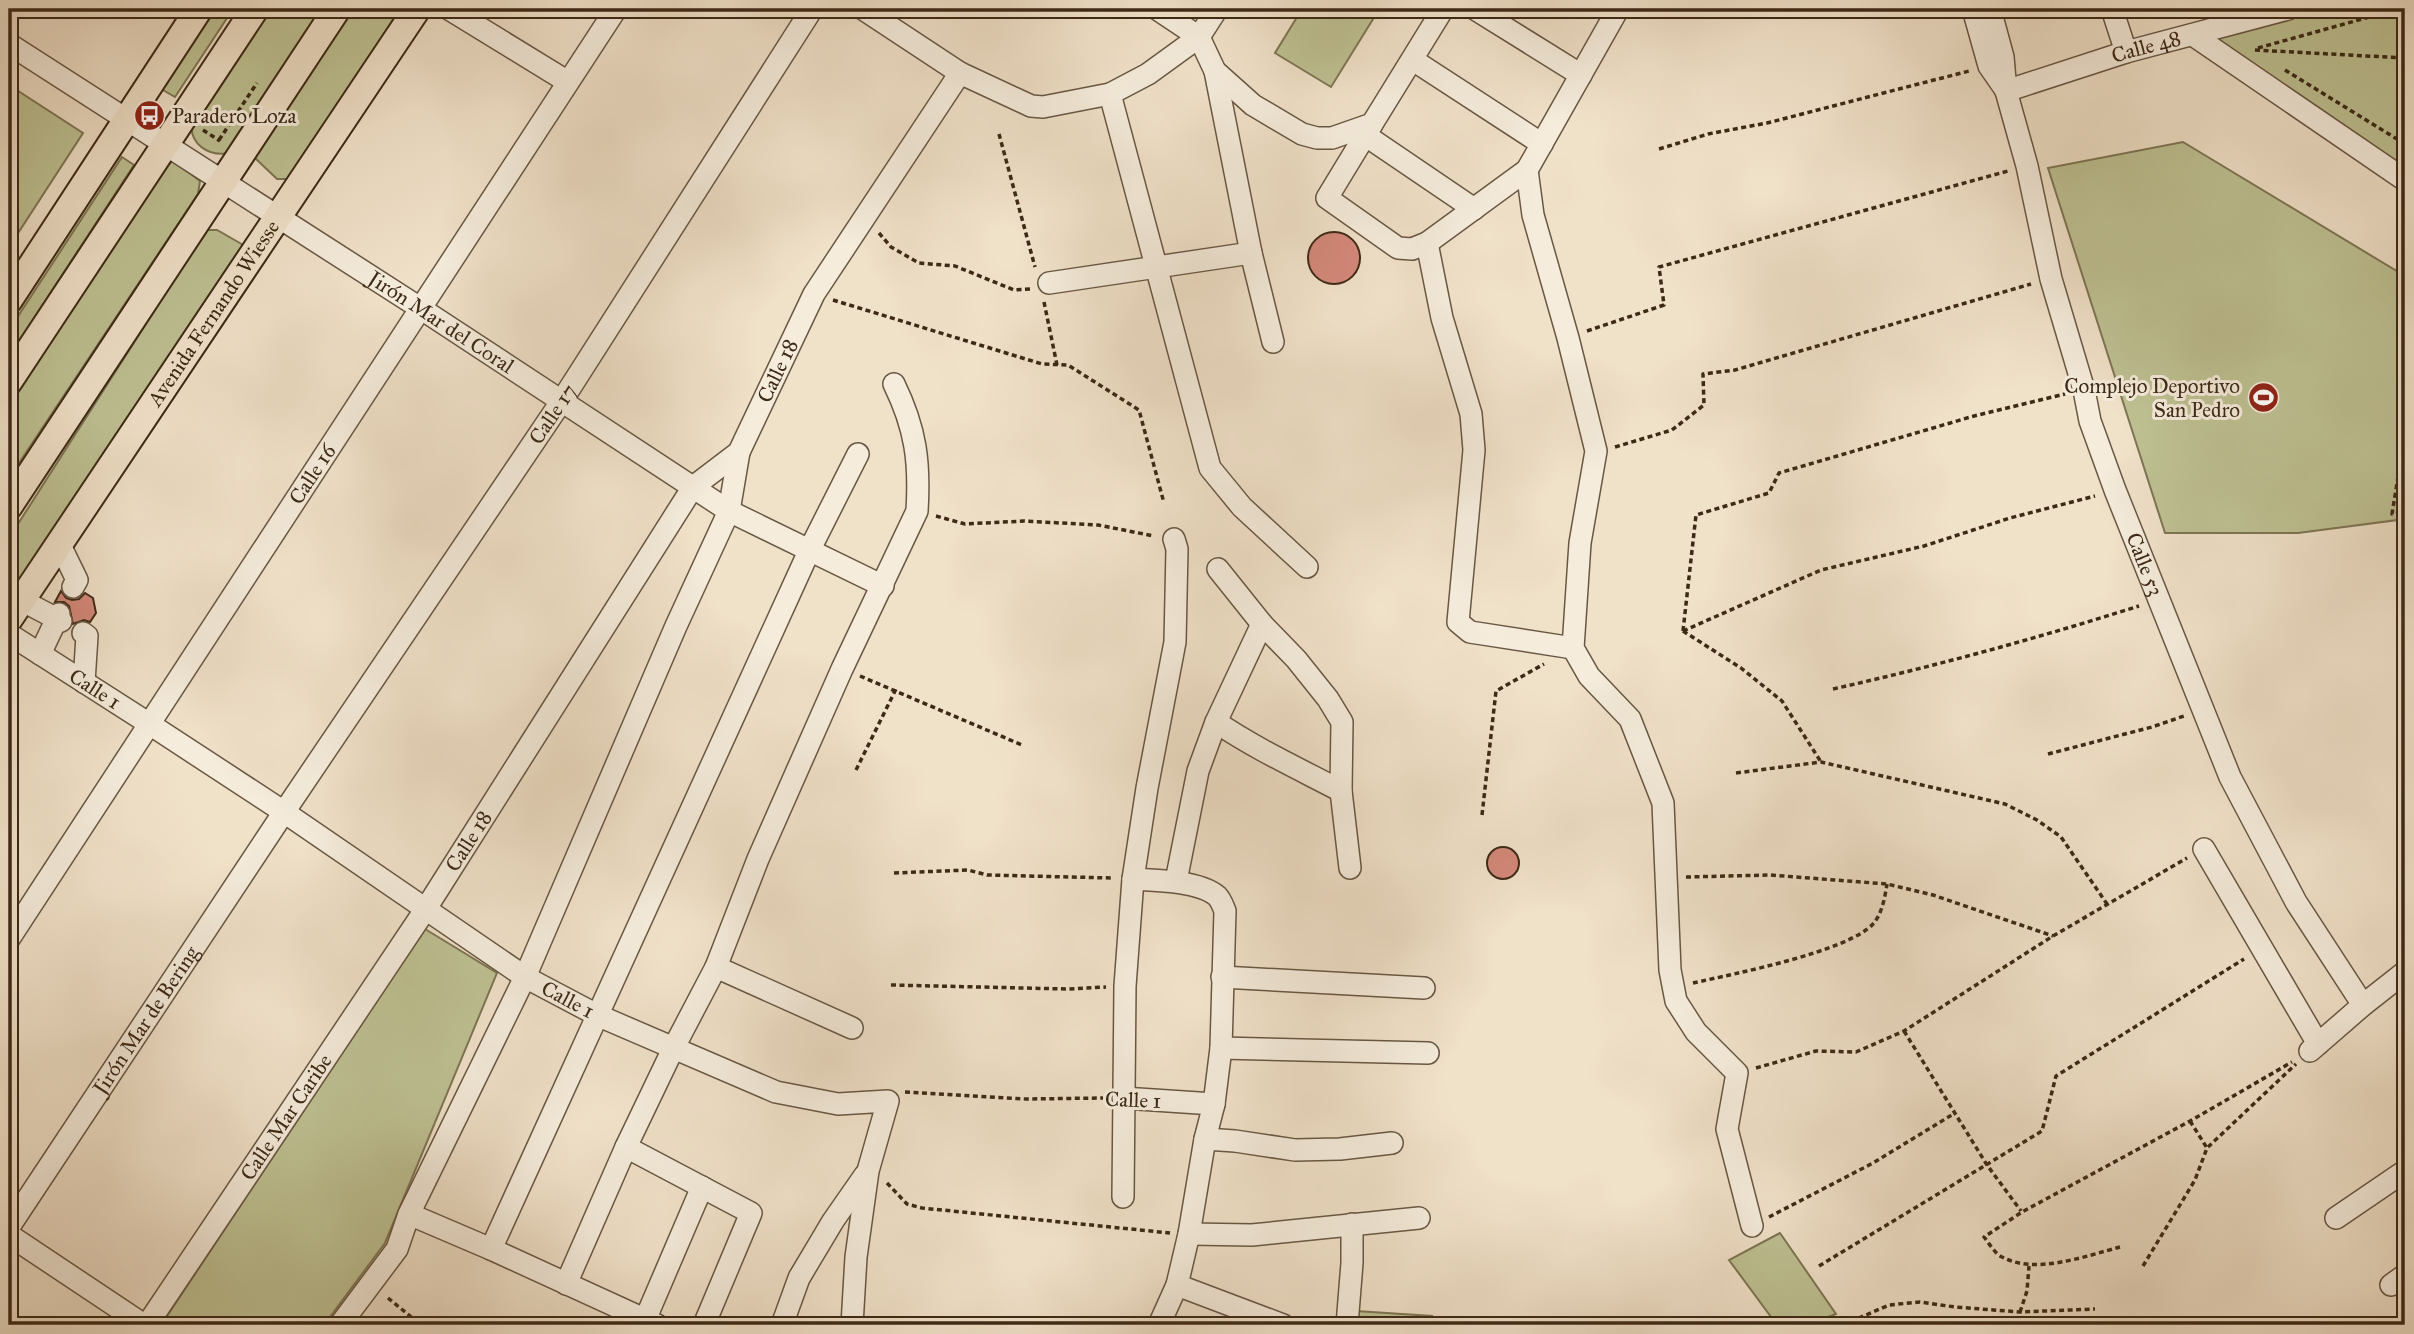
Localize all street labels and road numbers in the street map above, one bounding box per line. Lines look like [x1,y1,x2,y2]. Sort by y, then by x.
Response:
street label: Calle 48 [2108,25,2184,69]
street label: Avenida Fernando Wiesse [141,215,285,412]
street label: Jirón Mar del Coral [362,264,519,379]
street label: Calle 18 [751,335,804,407]
street label: Calle 17 [523,379,582,449]
street label: Calle 16 [283,438,342,509]
street label: Calle 53 [2120,529,2169,600]
street label: Calle 1 [64,663,126,715]
street label: Calle 18 [440,806,498,877]
street label: Jirón Mar de Bering [86,941,205,1101]
street label: Calle 1 [537,975,599,1024]
street label: Calle Mar Caribe [235,1049,338,1185]
street label: Calle 1 [1105,1086,1161,1114]

